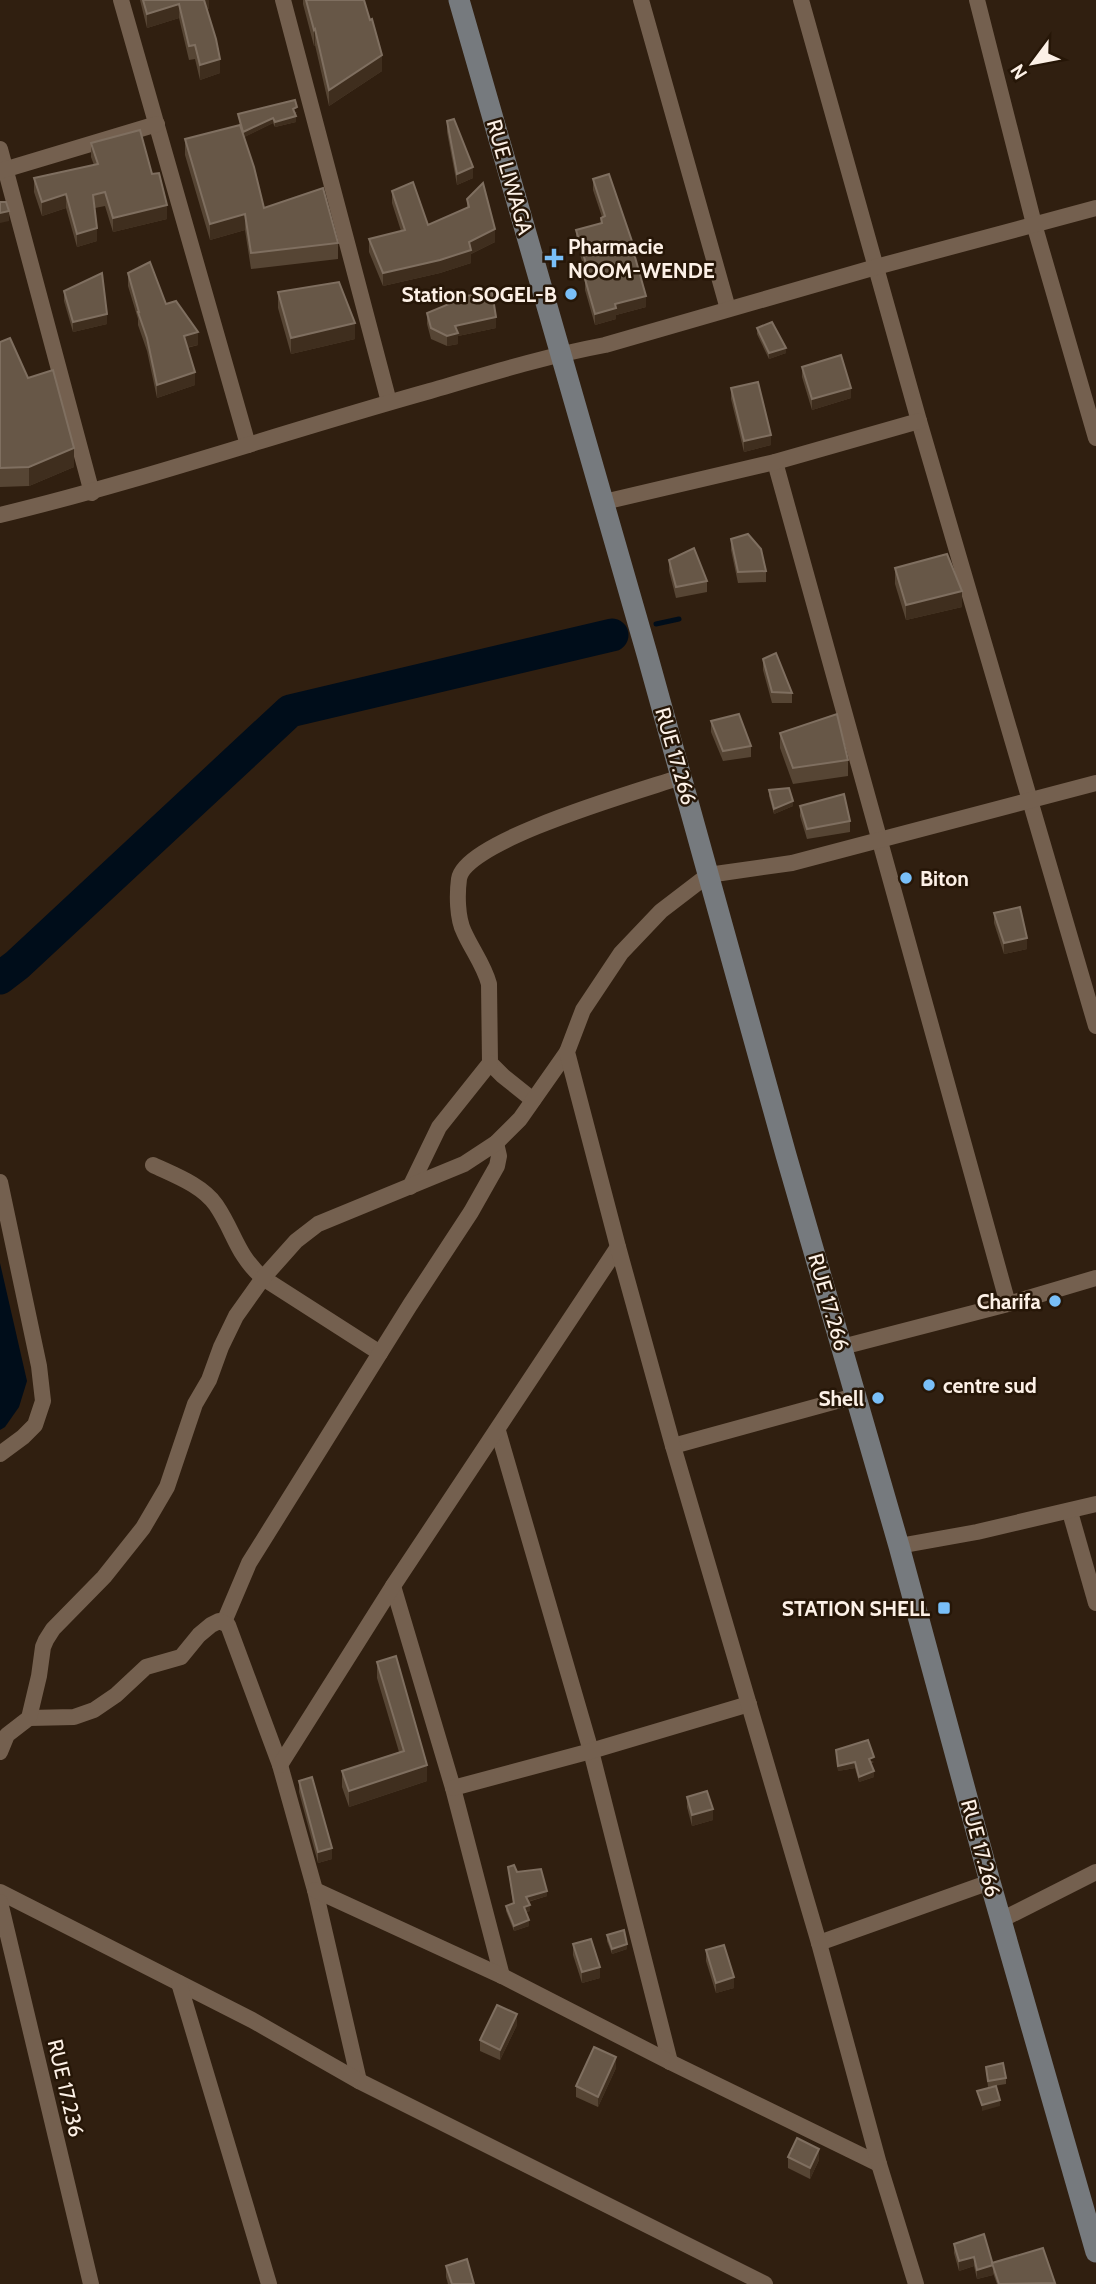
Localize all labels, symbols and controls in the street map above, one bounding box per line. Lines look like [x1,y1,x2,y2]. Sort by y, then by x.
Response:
north arrow [998,28,1068,98]
text: N [1006,60,1032,84]
street label: RUE LIWAGA [482,116,538,238]
place label: Pharmacie NOOM-WENDE [568,234,715,283]
marker: Pharmacie NOOM-WENDE [546,250,562,266]
place label: Station SOGEL-B [402,282,557,307]
marker: Station SOGEL-B [563,286,579,302]
street label: RUE 17.266 [650,704,702,808]
place label: Biton [920,866,969,891]
marker: Biton [898,870,914,886]
street label: RUE 17.266 [803,1250,855,1354]
place label: Charifa [977,1289,1042,1314]
marker: Charifa [1047,1293,1063,1309]
place label: centre sud [943,1373,1037,1398]
marker: centre sud [921,1377,937,1393]
place label: Shell [819,1386,864,1411]
marker: Shell [870,1390,886,1406]
place label: STATION SHELL [782,1596,930,1621]
marker: STATION SHELL [936,1600,952,1616]
street label: RUE 17.266 [956,1796,1006,1900]
street label: RUE 17.236 [43,2037,89,2139]

